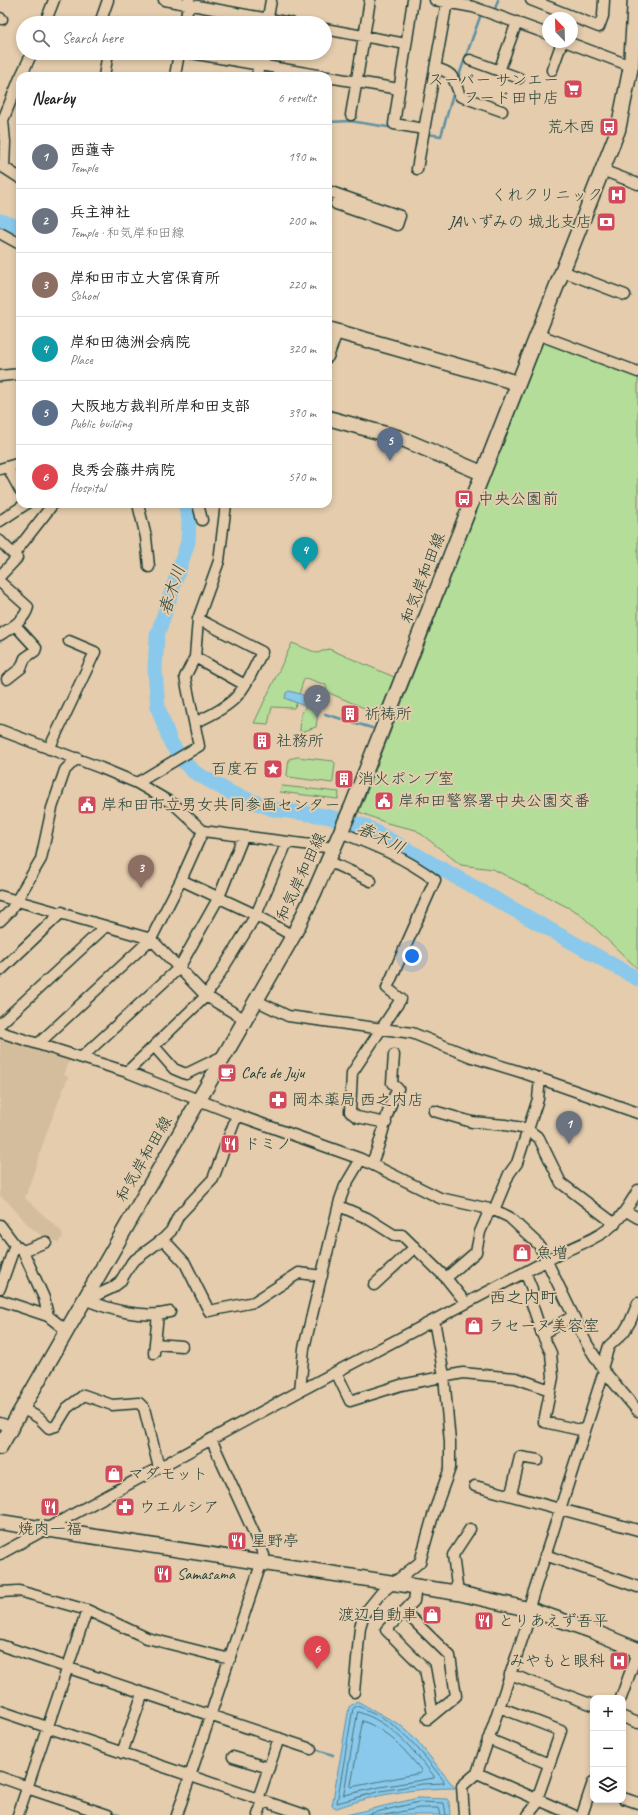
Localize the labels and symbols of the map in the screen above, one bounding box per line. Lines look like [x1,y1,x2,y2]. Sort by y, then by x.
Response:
north arrow [542,12,578,48]
place label: スーパー サンエー フード田中店 [428,70,559,108]
supermarket icon: スーパー サンエー フード田中店 [562,78,584,100]
bus stop icon: 荒木西 [598,116,620,138]
place label: 荒木西 [547,117,595,137]
hospital icon: くれクリニック [606,184,628,206]
place label: くれクリニック [491,185,603,205]
bank icon: JAいずみの 城北支店 [595,211,617,233]
place label: JAいずみの 城北支店 [447,212,592,232]
pin: 5 [377,428,403,461]
bus stop icon: 中央公園前 [453,488,475,510]
place label: 中央公園前 [478,489,558,509]
street label: 和気岸和田線 [396,530,450,626]
pin: 4 [292,537,318,570]
water label: 春木川 [154,563,190,617]
pin: 2 [304,685,330,718]
building icon: 祈祷所 [339,703,361,725]
place label: 祈祷所 [364,704,412,724]
building icon: 社務所 [251,730,273,752]
place label: 社務所 [276,731,324,751]
place icon: 百度石 [262,758,284,780]
place label: 百度石 [211,759,259,779]
building icon: 消火ポンプ室 [333,768,355,790]
place label: 消火ポンプ室 [358,769,454,789]
public building icon: 岸和田警察署中央公園交番 [373,790,395,812]
place label: 岸和田警察署中央公園交番 [398,791,590,811]
public building icon: 岸和田市立男女共同参画センター [76,794,98,816]
place label: 岸和田市立男女共同参画センター [101,795,340,815]
water label: 春木川 [353,817,409,859]
street label: 和気岸和田線 [272,829,330,925]
pin: 3 [128,855,154,888]
your location [402,946,422,966]
cafe icon: Cafe de Juju [216,1062,238,1084]
place label: Cafe de Juju [241,1063,305,1083]
pharmacy icon: 岡本薬局 西之内店 [267,1089,289,1111]
place label: 岡本薬局 西之内店 [292,1090,424,1110]
pin: 1 [556,1111,582,1144]
street label: 和気岸和田線 [111,1112,177,1206]
restaurant icon: ドミノ [219,1133,241,1155]
place label: ドミノ [244,1134,292,1154]
shop icon: 魚増 [511,1242,533,1264]
place label: 魚増 [536,1243,568,1263]
district label: 西之内町 [489,1287,557,1308]
shop icon: ラセーヌ美容室 [463,1315,485,1337]
place label: ラセーヌ美容室 [488,1316,599,1336]
shop icon: マダモット [103,1463,125,1485]
place label: マダモット [128,1464,208,1484]
restaurant icon: 焼肉一福 [39,1496,61,1518]
pharmacy icon: ウエルシア [114,1496,136,1518]
place label: ウエルシア [139,1497,219,1517]
place label: 焼肉一福 [18,1519,82,1539]
restaurant icon: 星野亭 [226,1530,248,1552]
place label: 星野亭 [251,1531,299,1551]
restaurant icon: Samasama [152,1563,174,1585]
place label: Samasama [177,1564,236,1584]
shop icon: 渡辺自動車 [421,1604,443,1626]
place label: 渡辺自動車 [338,1605,418,1625]
restaurant icon: とりあえず吾平 [473,1610,495,1632]
place label: とりあえず吾平 [498,1611,609,1631]
pin: 6 [304,1636,330,1669]
hospital icon: みやもと眼科 [608,1650,630,1672]
place label: みやもと眼科 [509,1651,605,1671]

